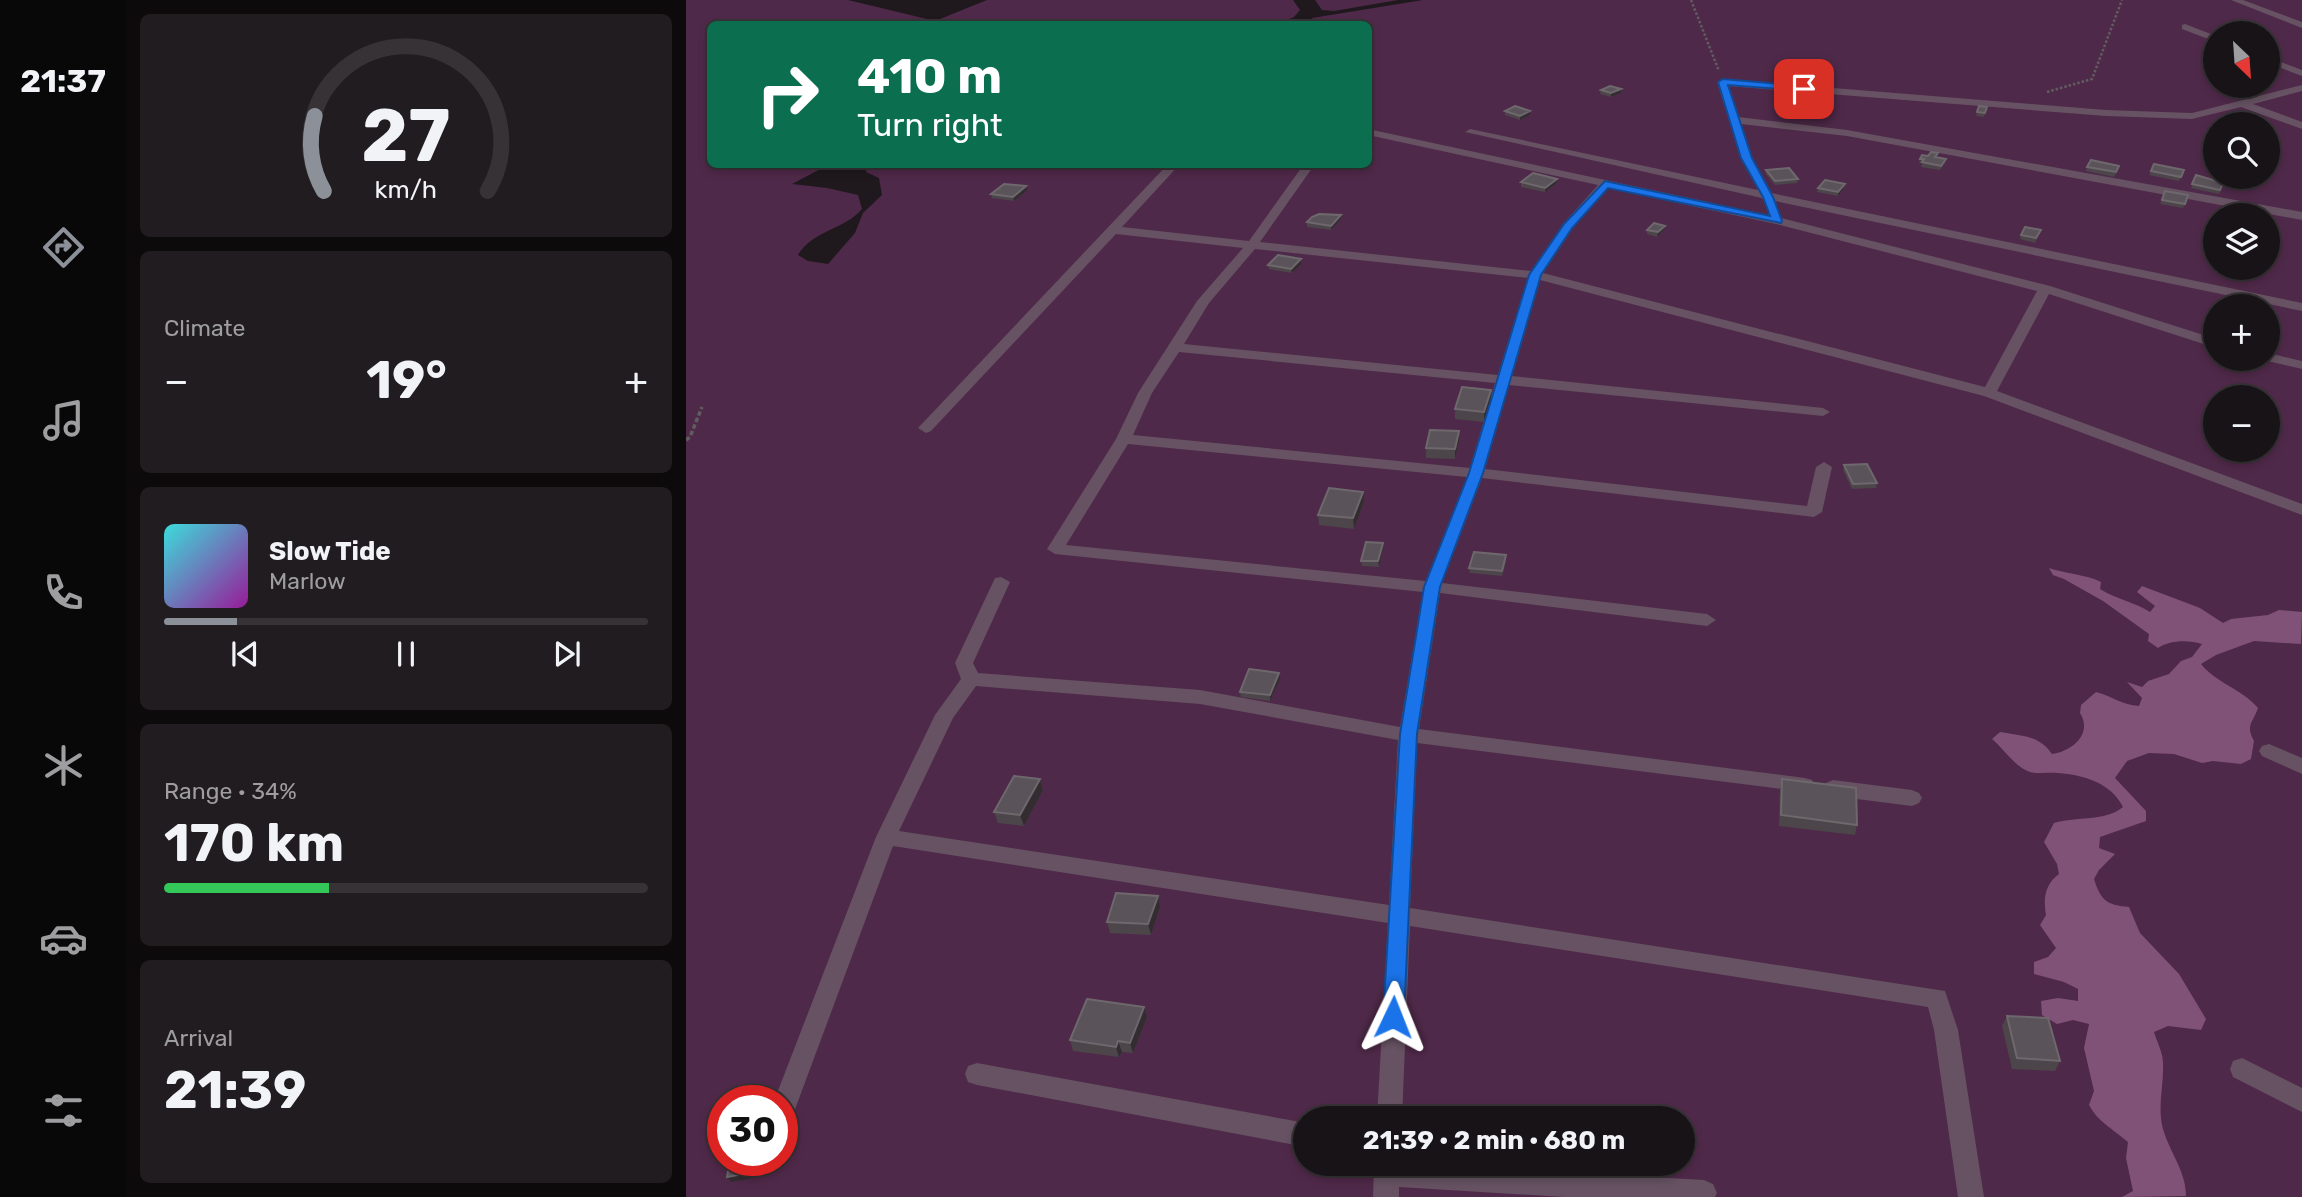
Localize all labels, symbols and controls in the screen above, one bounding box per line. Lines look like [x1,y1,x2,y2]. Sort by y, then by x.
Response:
north arrow [2203,21,2280,98]
map controls [2203,21,2280,462]
text: 410 m [857,47,1002,105]
icon: right [742,49,833,140]
pin [1774,59,1834,119]
text: 21:37 [20,62,106,100]
icon: arrive [1785,70,1823,108]
text: 27 [361,94,451,180]
text: Turn right [857,106,1002,144]
button: search [2203,112,2280,189]
text: km/h [375,175,437,204]
button: layers [2203,203,2280,280]
icon: directions [39,223,88,272]
button: + [2203,294,2280,371]
text: Climate [164,314,245,342]
text: 19° [366,349,447,411]
text: − [164,358,189,404]
text: + [624,358,648,404]
button: − [2203,385,2280,462]
icon: music [39,396,88,445]
text: Slow Tide [269,536,391,567]
text: Marlow [269,567,346,595]
icon: phone [39,568,88,617]
icon: previous [226,635,264,673]
icon: pause [387,635,425,673]
icon: next [548,635,586,673]
icon: climate [39,741,88,790]
text: Range · 34% [164,777,297,805]
text: 170 km [164,812,344,874]
icon: car [39,914,88,963]
position arrow [1356,980,1430,1054]
text: Arrival [164,1024,233,1052]
text: 21:39 [164,1059,306,1121]
speed limit sign: 30 [707,1085,798,1176]
icon: filters [39,1086,88,1135]
text: 21:39 · 2 min · 680 m [1363,1125,1625,1156]

